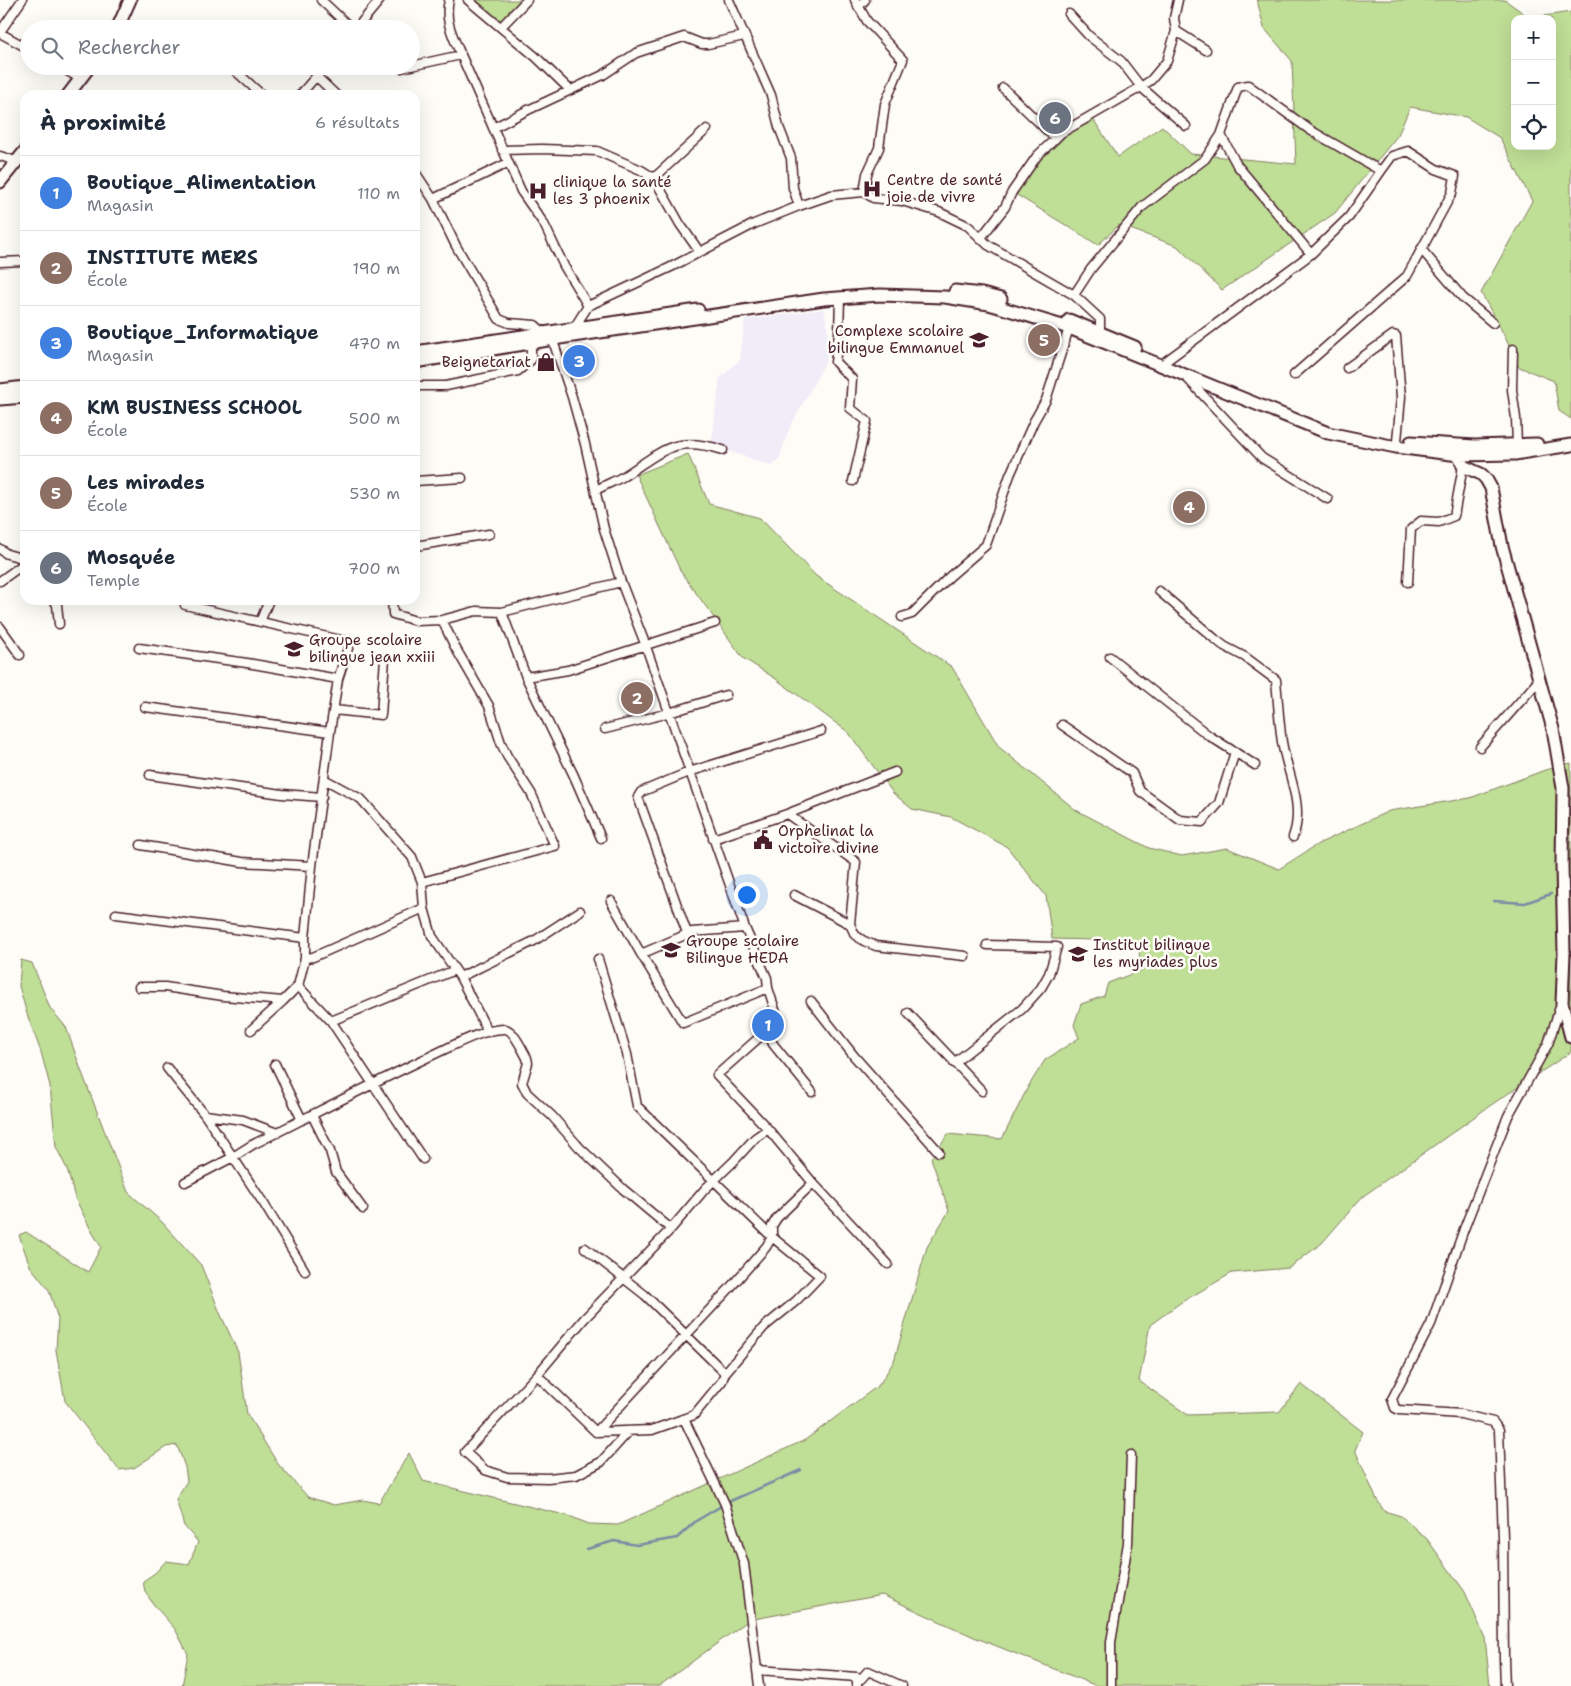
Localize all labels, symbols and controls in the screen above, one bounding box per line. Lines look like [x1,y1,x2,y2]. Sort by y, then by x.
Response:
map controls [1511,15,1556,150]
button: + [1511,15,1556,60]
search box [20,20,420,75]
icon: search [38,34,66,62]
text: Rechercher [78,35,181,60]
button: − [1511,60,1556,105]
pin: 6 [1039,99,1071,137]
button: locate [1511,105,1556,150]
text: À proximité [40,109,166,137]
text: 6 résultats [315,112,400,133]
text: Boutique_Alimentation [87,170,316,195]
place label: Centre de santé joie de vivre [886,170,1003,207]
place label: clinique la santé les 3 phoenix [553,172,672,209]
hospital icon: Centre de santé joie de vivre [861,178,883,200]
hospital icon: clinique la santé les 3 phoenix [527,180,549,202]
text: 1 [52,183,60,204]
text: 110 m [357,183,400,204]
text: Magasin [87,195,153,216]
text: INSTITUTE MERS [87,245,258,270]
text: 2 [50,258,62,279]
text: 190 m [353,258,400,279]
text: École [87,270,128,291]
text: Boutique_Informatique [87,320,319,345]
place label: Complexe scolaire bilingue Emmanuel [828,321,964,358]
pin: 5 [1028,321,1060,359]
school or university icon: Complexe scolaire bilingue Emmanuel [968,329,990,351]
text: 3 [50,333,62,354]
text: 470 m [349,333,400,354]
pin: 3 [563,342,595,380]
text: Magasin [87,345,153,366]
shop icon: Beignetariat [535,351,557,373]
place label: Beignetariat [442,352,531,372]
text: KM BUSINESS SCHOOL [87,395,302,420]
text: 4 [50,408,62,429]
text: 500 m [349,408,400,429]
text: École [87,420,128,441]
text: Les mirades [87,470,205,495]
text: 5 [51,483,61,504]
text: 530 m [350,483,400,504]
pin: 4 [1173,488,1205,526]
text: École [87,495,128,516]
text: Mosquée [87,545,175,570]
text: 6 [50,558,62,579]
text: 700 m [348,558,400,579]
text: Temple [87,570,140,591]
place label: Groupe scolaire bilingue jean xxiii [309,630,435,667]
school or university icon: Groupe scolaire bilingue jean xxiii [283,638,305,660]
pin: 2 [621,679,653,717]
place label: Orphelinat la victoire divine [778,821,879,858]
public building icon: Orphelinat la victoire divine [752,829,774,851]
your location [734,882,760,908]
place label: Groupe scolaire Bilingue HEDA [686,931,799,968]
place label: Institut bilingue les myriades plus [1093,935,1218,972]
school or university icon: Groupe scolaire Bilingue HEDA [660,939,682,961]
school or university icon: Institut bilingue les myriades plus [1067,943,1089,965]
pin: 1 [752,1006,784,1044]

